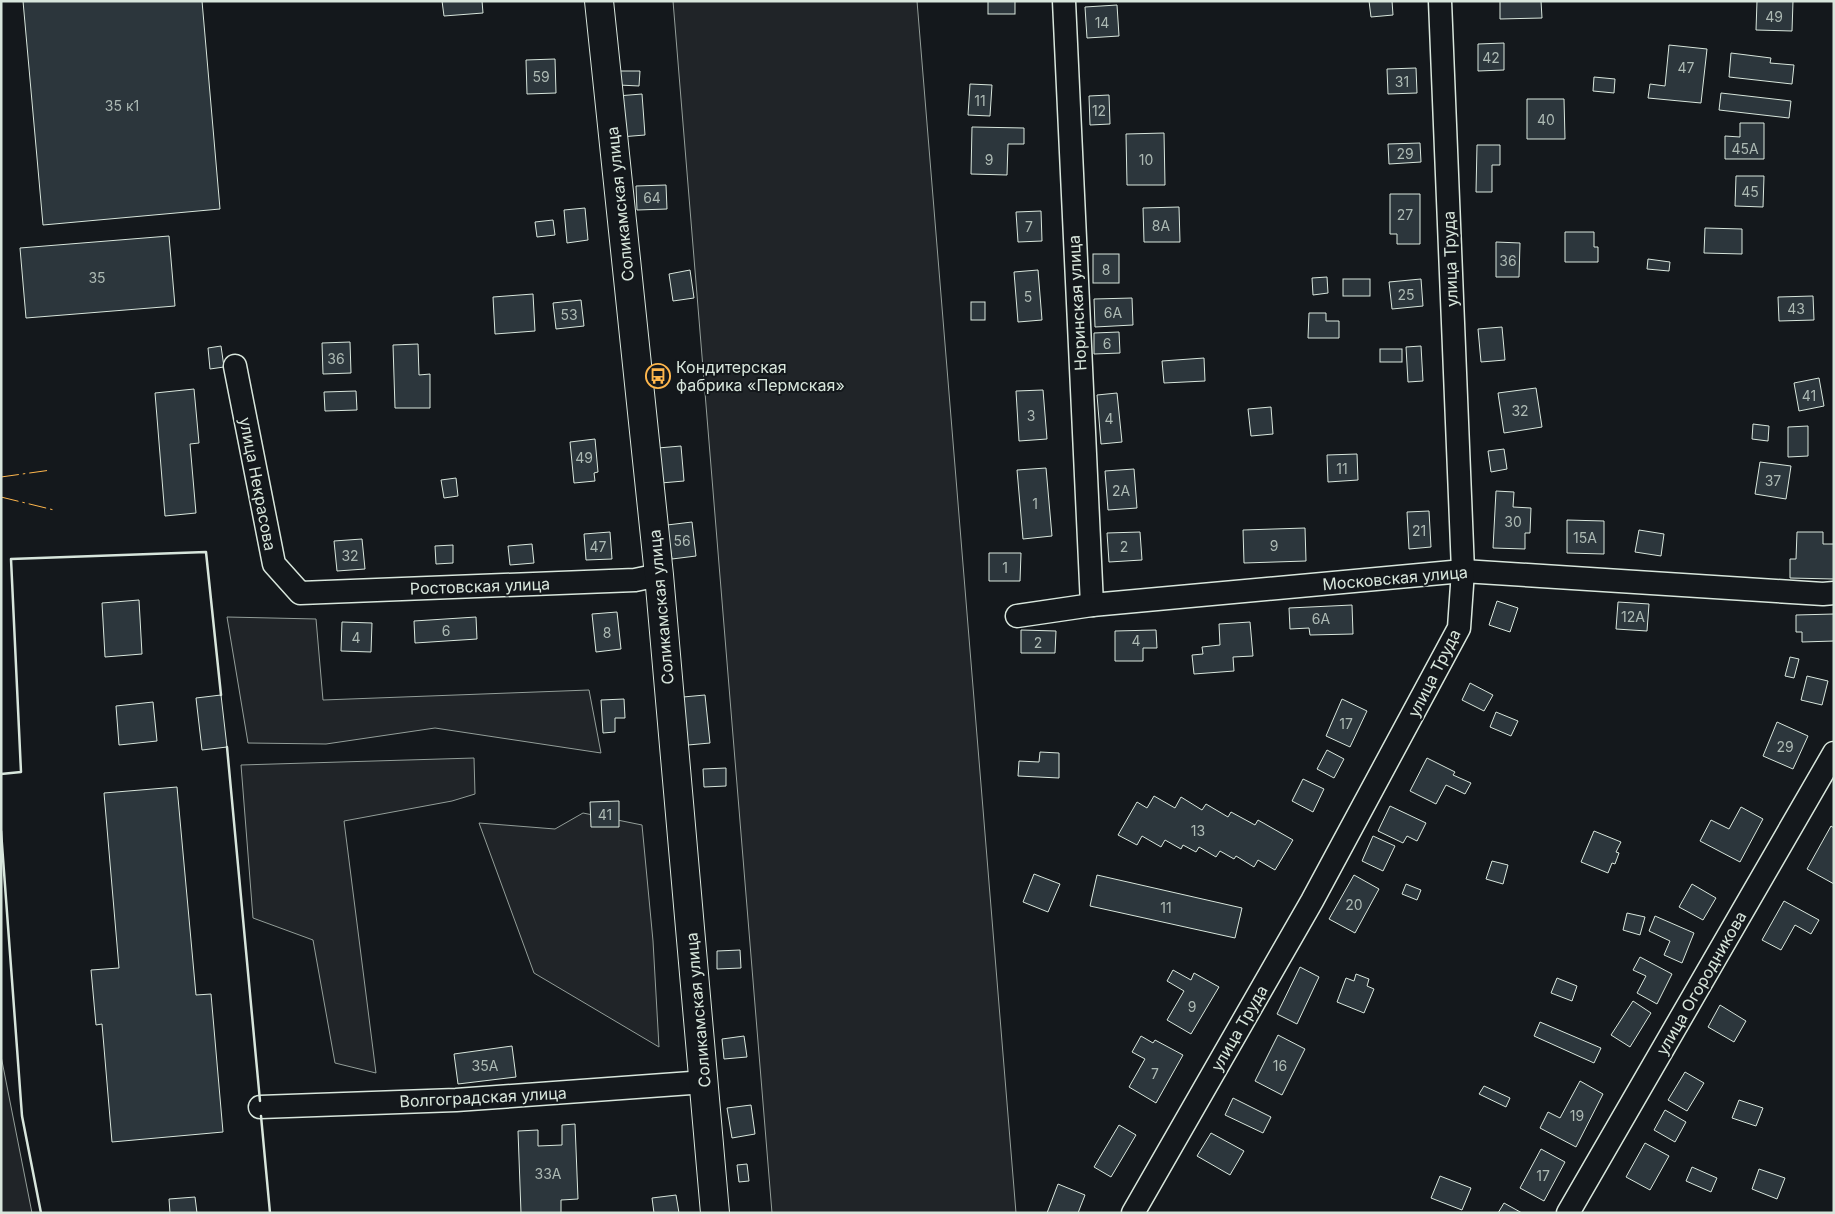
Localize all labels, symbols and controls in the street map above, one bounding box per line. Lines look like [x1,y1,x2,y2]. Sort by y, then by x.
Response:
house number: 49 [1765,8,1783,25]
house number: 14 [1095,14,1109,31]
house number: 42 [1482,49,1500,66]
house number: 47 [1678,59,1695,76]
house number: 59 [532,68,550,85]
house number: 31 [1395,73,1409,90]
house number: 11 [974,92,986,109]
house number: 35 к1 [105,97,139,114]
house number: 12 [1092,102,1106,119]
house number: 40 [1537,111,1555,128]
street label: Соликамская улица [602,126,638,282]
house number: 45А [1731,140,1759,157]
house number: 29 [1396,145,1414,162]
house number: 9 [985,151,993,168]
house number: 10 [1139,151,1153,168]
house number: 45 [1741,183,1759,200]
house number: 64 [643,189,661,206]
house number: 27 [1397,206,1413,223]
street label: улица Труда [1438,211,1462,307]
house number: 8А [1152,217,1170,234]
house number: 7 [1025,218,1033,235]
street label: Норинская улица [1063,235,1091,371]
house number: 36 [1499,252,1517,269]
house number: 8 [1102,261,1110,278]
house number: 35 [88,269,106,286]
house number: 25 [1397,286,1415,303]
house number: 5 [1024,288,1032,305]
house number: 43 [1787,300,1805,317]
house number: 6А [1104,304,1123,321]
house number: 53 [560,306,578,323]
house number: 6 [1103,335,1111,352]
house number: 36 [327,350,345,367]
place label: Кондитерская фабрика «Пермская» [676,357,845,395]
bus stop icon: Кондитерская фабрика «Пермская» [645,363,671,389]
house number: 41 [1802,387,1816,404]
house number: 32 [1511,402,1529,419]
house number: 3 [1027,407,1035,424]
house number: 4 [1104,410,1114,427]
street label: улица Некрасова [235,416,281,552]
house number: 49 [575,449,593,466]
house number: 11 [1336,460,1348,477]
house number: 37 [1765,472,1781,489]
house number: 2А [1112,482,1130,499]
house number: 1 [1032,495,1038,512]
house number: 30 [1504,513,1522,530]
house number: 21 [1412,522,1426,539]
street label: Соликамская улица [644,529,678,685]
house number: 15А [1573,529,1597,546]
house number: 56 [673,532,691,549]
house number: 9 [1270,537,1278,554]
house number: 47 [590,538,607,555]
house number: 2 [1120,538,1128,555]
house number: 32 [341,547,359,564]
house number: 1 [1002,559,1008,576]
street label: Московская улица [1322,562,1468,594]
street label: Ростовская улица [410,574,550,598]
house number: 12А [1621,608,1645,625]
house number: 6А [1312,610,1331,627]
house number: 6 [442,622,450,639]
house number: 8 [603,624,611,641]
street label: улица Труда [1403,626,1465,720]
house number: 4 [351,629,361,646]
house number: 4 [1131,632,1141,649]
house number: 2 [1034,634,1042,651]
house number: 17 [1339,715,1353,732]
house number: 29 [1776,738,1794,755]
house number: 41 [598,806,612,823]
house number: 13 [1191,822,1205,839]
house number: 20 [1345,896,1363,913]
house number: 11 [1160,899,1172,916]
street label: улица Огородникова [1652,908,1750,1058]
street label: Соликамская улица [681,932,715,1088]
street label: улица Труда [1206,981,1272,1075]
house number: 9 [1188,998,1196,1015]
house number: 35А [472,1057,499,1074]
house number: 16 [1273,1057,1287,1074]
house number: 7 [1151,1065,1159,1082]
street label: Волгоградская улица [399,1083,567,1111]
house number: 19 [1570,1107,1584,1124]
house number: 33А [535,1165,562,1182]
house number: 17 [1536,1167,1550,1184]

